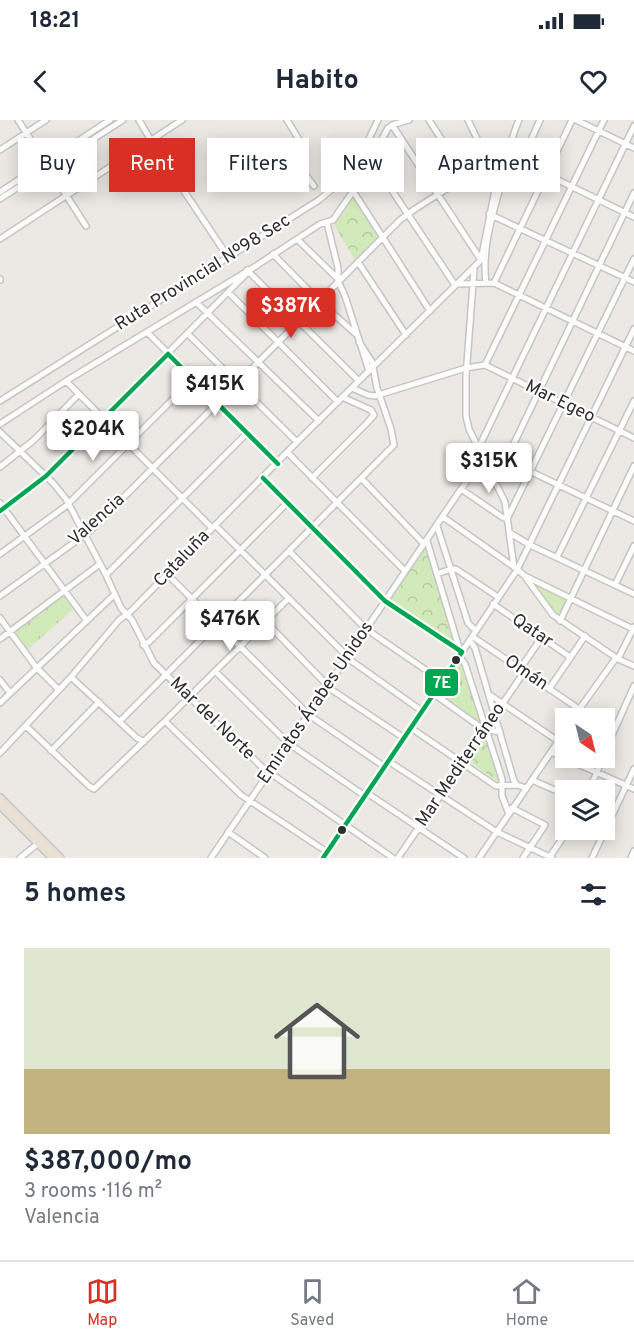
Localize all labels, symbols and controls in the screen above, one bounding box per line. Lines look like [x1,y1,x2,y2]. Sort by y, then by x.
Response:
text: 18:21 [30,8,80,35]
text: Habito [275,64,359,98]
icon: back [24,65,57,98]
icon: heart [577,65,610,98]
chip: Buy [18,138,97,192]
chip: Rent [109,138,195,192]
chip: Filters [207,138,309,192]
chip: New [321,138,404,192]
chip: Apartment [416,138,560,192]
street label: Ruta Provincial Nº98 Sec [111,210,295,336]
pin: $387K [249,288,333,339]
text: $387K [260,294,322,320]
pin: $415K [173,366,257,417]
text: $415K [185,372,245,398]
street label: Mar Egeo [521,375,599,429]
pin: $204K [51,411,135,462]
text: $204K [61,417,125,443]
pin: $315K [447,443,531,494]
text: $315K [460,449,518,475]
street label: Valencia [64,489,130,551]
street label: Cataluña [149,525,215,593]
pin: $476K [188,601,272,652]
text: $476K [199,607,261,633]
street label: Qatar [507,609,557,653]
street label: Emiratos Árabes Unidos [251,616,379,789]
street label: Omán [500,650,552,696]
unlabelled marker [450,654,462,666]
line badge: 7E [424,668,459,697]
street label: Mar del Norte [164,673,260,765]
text: 7E [433,674,451,694]
street label: Mar Mediterráneo [411,699,511,831]
north arrow [555,708,615,768]
map controls [555,708,615,840]
button: layers [555,780,615,840]
unlabelled marker [336,824,348,836]
text: 5 homes [24,878,126,911]
icon: filters [577,878,610,911]
icon: home [263,987,371,1095]
text: $387,000/mo [24,1146,192,1179]
text: 3 rooms · 116 m² [24,1179,162,1205]
text: Valencia [24,1205,100,1231]
tab: Map [86,1275,119,1331]
tab: Saved [290,1275,334,1331]
tab: Home [506,1275,548,1331]

